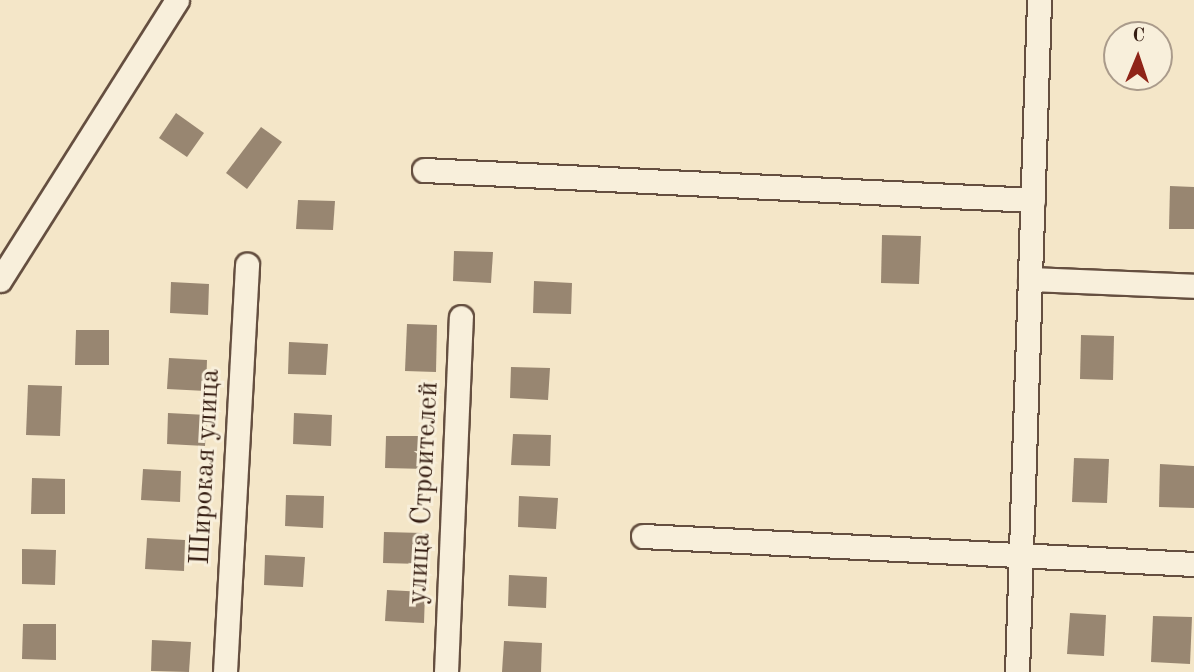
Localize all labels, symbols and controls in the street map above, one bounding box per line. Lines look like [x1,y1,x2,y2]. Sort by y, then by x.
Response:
north arrow [1103,21,1173,91]
text: С [1132,27,1145,46]
street label: Широкая улица [184,368,228,566]
street label: улица Строителей [401,381,447,605]

